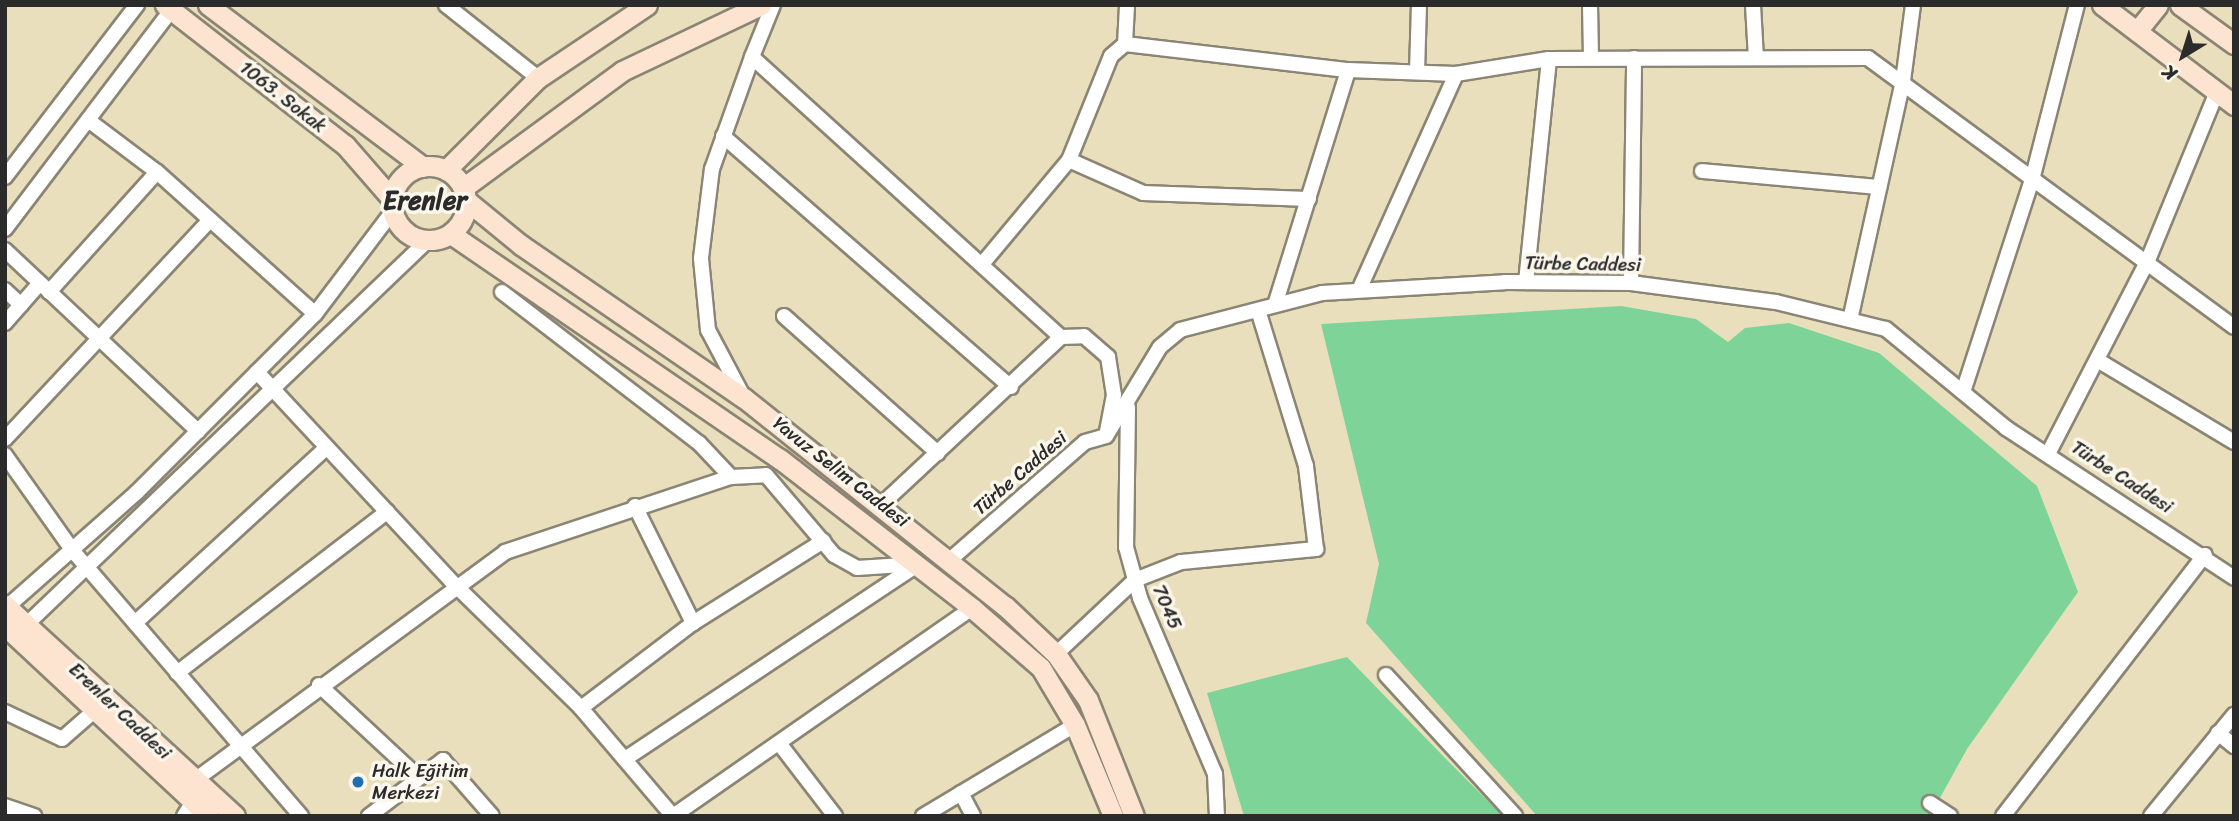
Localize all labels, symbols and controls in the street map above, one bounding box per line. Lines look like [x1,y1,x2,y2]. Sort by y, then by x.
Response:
north arrow [2148,21,2218,91]
street label: 1063. Sokak [235,56,331,138]
text: K [2155,56,2184,90]
district label: Erenler [383,185,467,217]
street label: Türbe Caddesi [1525,252,1641,276]
street label: Yavuz Selim Caddesi [768,412,914,532]
street label: Türbe Caddesi [969,426,1071,520]
street label: Türbe Caddesi [2067,436,2177,518]
street label: 7045 [1147,581,1187,633]
street label: Erenler Caddesi [65,658,175,764]
place label: Halk Eğitim Merkezi [372,760,469,804]
marker: Halk Eğitim Merkezi [350,774,366,790]

